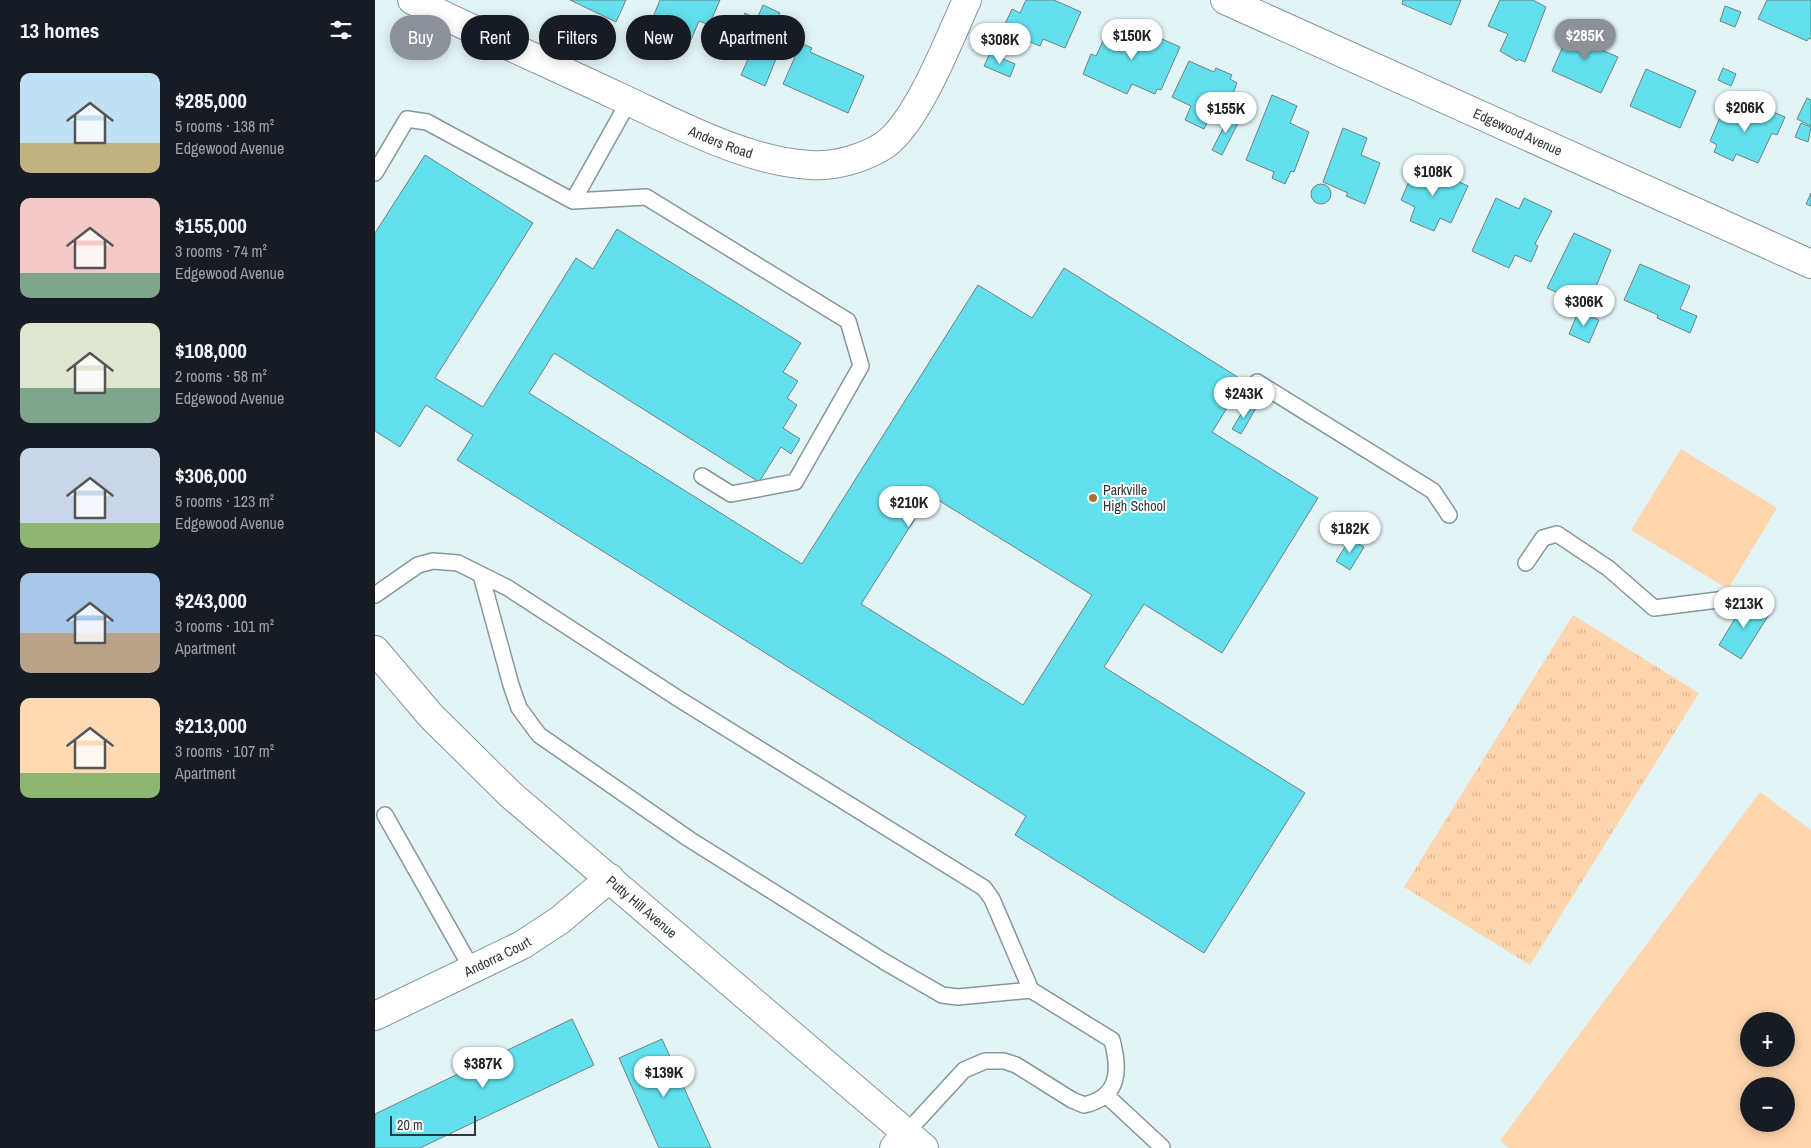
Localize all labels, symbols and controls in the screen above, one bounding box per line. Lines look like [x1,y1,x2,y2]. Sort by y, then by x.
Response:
chip: Buy [390,15,451,60]
chip: Rent [461,15,529,60]
chip: Filters [539,15,616,60]
chip: New [626,15,691,60]
chip: Apartment [701,15,805,60]
text: 13 homes [20,16,99,45]
icon: filters [327,16,355,44]
pin: $150K [1097,18,1167,61]
pin: $285K [1550,18,1620,61]
pin: $308K [965,22,1035,65]
text: $150K [1113,24,1151,46]
text: $285K [1566,24,1604,46]
text: $308K [981,28,1019,50]
text: $285,000 [175,86,247,115]
pin: $206K [1710,90,1780,133]
pin: $155K [1191,92,1261,134]
icon: home [60,93,120,153]
text: $206K [1726,96,1764,118]
text: $155K [1207,97,1245,119]
street label: Edgewood Avenue [1470,104,1565,160]
text: 5 rooms · 138 m² [175,115,274,137]
street label: Anders Road [685,121,755,163]
text: Edgewood Avenue [175,137,284,159]
pin: $108K [1398,154,1468,197]
text: $108K [1414,160,1452,182]
text: $155,000 [175,211,247,240]
icon: home [60,218,120,278]
text: 3 rooms · 74 m² [175,240,267,262]
text: Edgewood Avenue [175,262,284,284]
pin: $306K [1549,284,1619,327]
text: $306K [1565,290,1603,312]
text: $108,000 [175,336,247,365]
icon: home [60,343,120,403]
text: 2 rooms · 58 m² [175,365,267,387]
pin: $243K [1209,376,1279,419]
text: $243K [1225,382,1263,404]
text: Edgewood Avenue [175,387,284,409]
text: $306,000 [175,461,247,490]
icon: home [60,468,120,528]
place label: Parkville High School [1103,481,1166,515]
pin: $210K [874,486,944,528]
text: 5 rooms · 123 m² [175,490,274,512]
text: $210K [890,491,928,513]
marker: Parkville High School [1087,492,1099,504]
text: Edgewood Avenue [175,512,284,534]
pin: $182K [1315,512,1385,554]
text: $182K [1331,517,1369,539]
text: $243,000 [175,586,247,615]
pin: $213K [1709,586,1779,629]
text: $213K [1725,592,1763,614]
icon: home [60,593,120,653]
text: 3 rooms · 101 m² [175,615,274,637]
text: Apartment [175,637,236,659]
text: $213,000 [175,711,247,740]
icon: home [60,718,120,778]
text: 3 rooms · 107 m² [175,740,274,762]
text: Apartment [175,762,236,784]
street label: Putty Hill Avenue [603,872,681,942]
street label: Andorra Court [460,933,534,981]
map controls [1740,1012,1795,1132]
button: + [1740,1012,1795,1067]
pin: $387K [448,1046,518,1089]
text: $387K [464,1052,502,1074]
pin: $139K [629,1056,699,1098]
text: $139K [645,1061,683,1083]
button: − [1740,1077,1795,1132]
scale bar [390,1113,476,1136]
text: 20 m [397,1116,423,1134]

